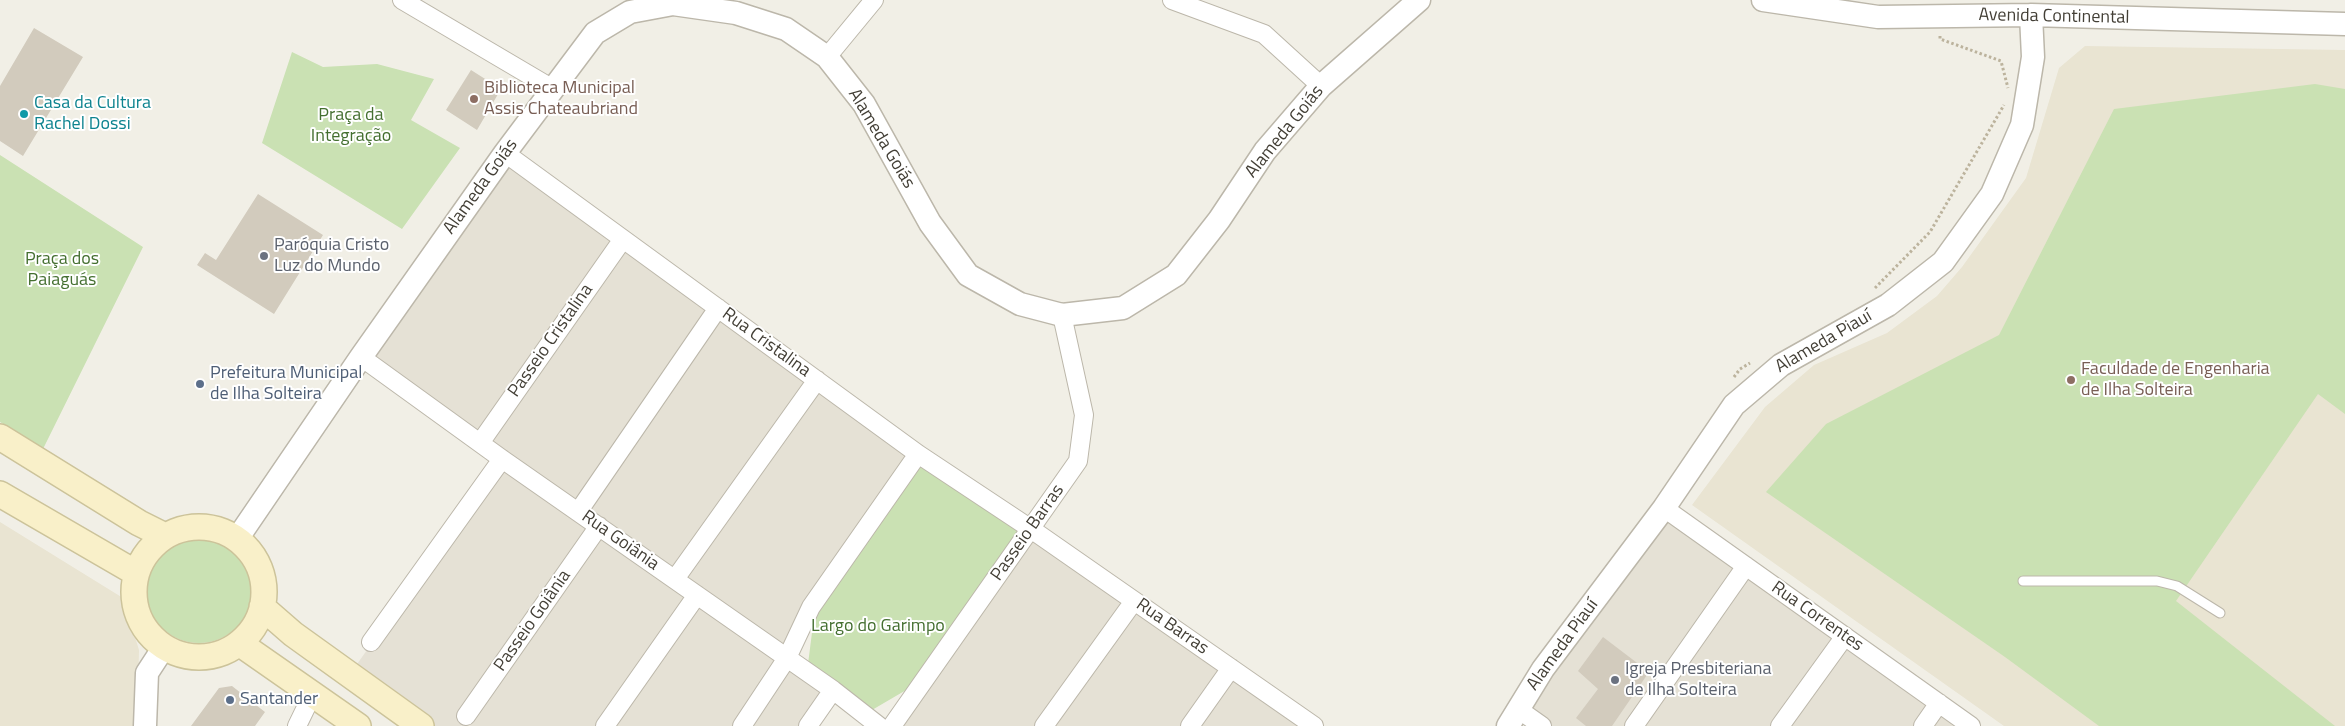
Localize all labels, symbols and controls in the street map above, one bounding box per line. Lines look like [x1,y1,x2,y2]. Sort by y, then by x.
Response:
street label: Avenida Continental [1978,5,2130,29]
place label: Biblioteca Municipal Assis Chateaubriand [484,78,638,120]
street label: Alameda Goiás [1241,82,1329,182]
street label: Alameda Goiás [843,85,919,193]
place label: Casa da Cultura Rachel Dossi [34,93,151,136]
marker: Biblioteca Municipal Assis Chateaubriand [468,93,480,105]
park label: Praça da Integração [311,105,391,148]
marker: Casa da Cultura Rachel Dossi [18,108,30,120]
street label: Alameda Goiás [439,135,523,239]
place label: Paróquia Cristo Luz do Mundo [274,235,389,278]
park label: Praça dos Paiaguás [25,249,99,292]
marker: Paróquia Cristo Luz do Mundo [258,250,270,262]
street label: Passeio Cristalina [504,280,598,402]
street label: Rua Cristalina [718,304,814,382]
street label: Alameda Piauí [1772,306,1876,378]
place label: Faculdade de Engenharia de Ilha Solteira [2081,359,2270,402]
place label: Prefeitura Municipal de Ilha Solteira [210,363,362,406]
marker: Faculdade de Engenharia de Ilha Solteira [2065,374,2077,386]
marker: Prefeitura Municipal de Ilha Solteira [194,378,206,390]
street label: Passeio Barras [987,481,1069,585]
street label: Rua Goiânia [577,506,663,576]
street label: Passeio Goiânia [490,566,576,676]
street label: Rua Correntes [1767,577,1867,657]
street label: Rua Barras [1132,594,1212,660]
street label: Alameda Piauí [1523,595,1603,695]
park label: Largo do Garimpo [811,616,945,638]
place label: Igreja Presbiteriana de Ilha Solteira [1625,659,1771,702]
marker: Igreja Presbiteriana de Ilha Solteira [1609,674,1621,686]
place label: Santander [240,689,318,711]
marker: Santander [224,694,236,706]

